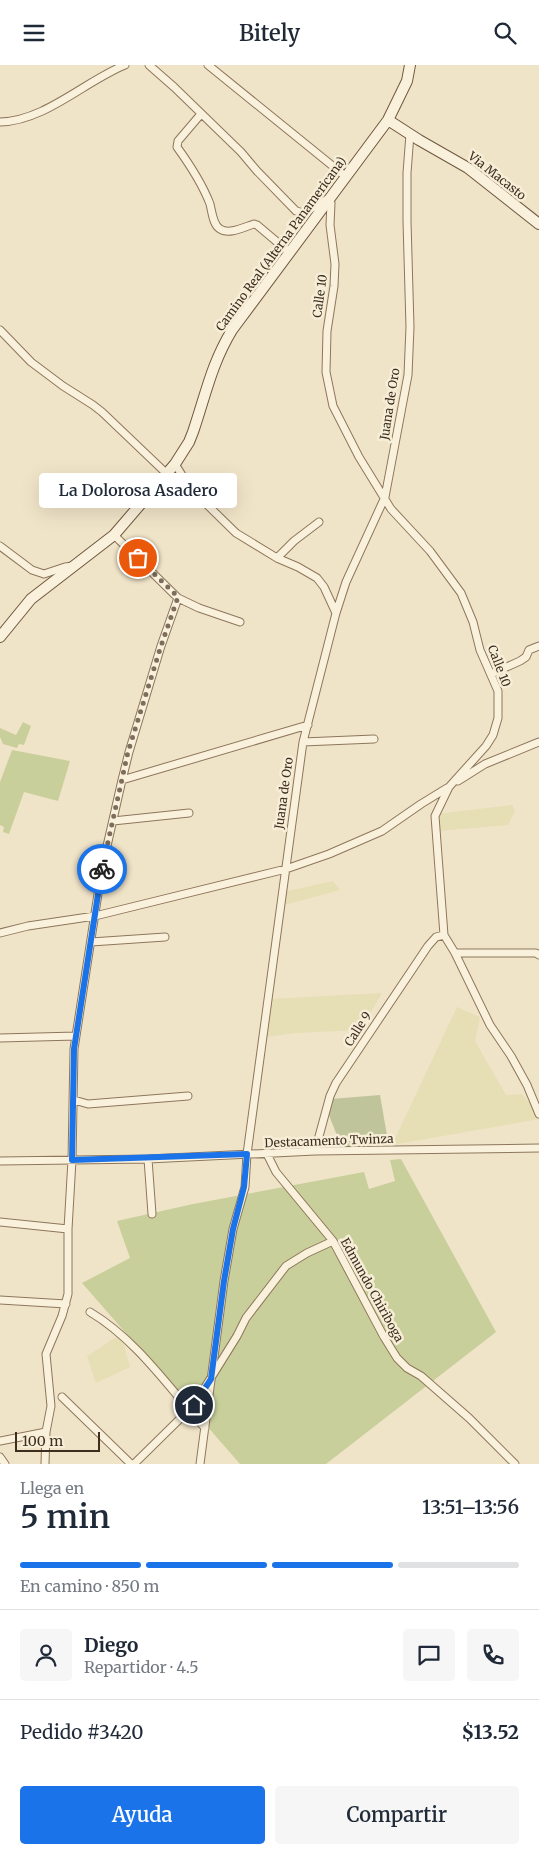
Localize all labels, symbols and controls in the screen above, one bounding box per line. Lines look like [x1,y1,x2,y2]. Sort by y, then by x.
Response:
icon: menu [20,19,48,47]
text: Bitely [239,19,300,47]
icon: search [491,19,519,47]
street label: Via Macasto [465,148,529,203]
street label: Camino Real (Alterna Panamericana) [212,154,349,334]
street label: Calle 10 [309,273,330,319]
street label: Juana de Oro [376,367,403,442]
callout: La Dolorosa Asadero [39,473,237,508]
text: La Dolorosa Asadero [58,480,218,500]
pin [117,537,159,579]
icon: bag [124,544,152,572]
street label: Calle 10 [485,643,514,689]
street label: Juana de Oro [271,756,296,831]
courier [77,844,127,894]
icon: bike [88,855,116,883]
street label: Calle 9 [341,1009,374,1049]
street label: Destacamento Twinza [264,1131,394,1150]
street label: Edmundo Chiriboga [338,1235,407,1345]
pin [173,1384,215,1426]
icon: home [180,1391,208,1419]
scale bar [15,1429,100,1452]
text: 100 m [22,1432,63,1450]
text: Llega en [20,1478,84,1498]
text: 13:51–13:56 [422,1495,519,1519]
text: 5 min [20,1497,110,1537]
text: En camino · 850 m [20,1576,159,1596]
button: person [20,1629,72,1681]
button: chat [403,1629,455,1681]
button: phone [467,1629,519,1681]
text: Diego [84,1633,138,1657]
text: Repartidor · 4.5 [84,1657,199,1677]
text: Pedido #3420 [20,1720,144,1744]
text: $13.52 [462,1720,519,1744]
button: Ayuda [20,1786,265,1844]
button: Compartir [275,1786,519,1844]

